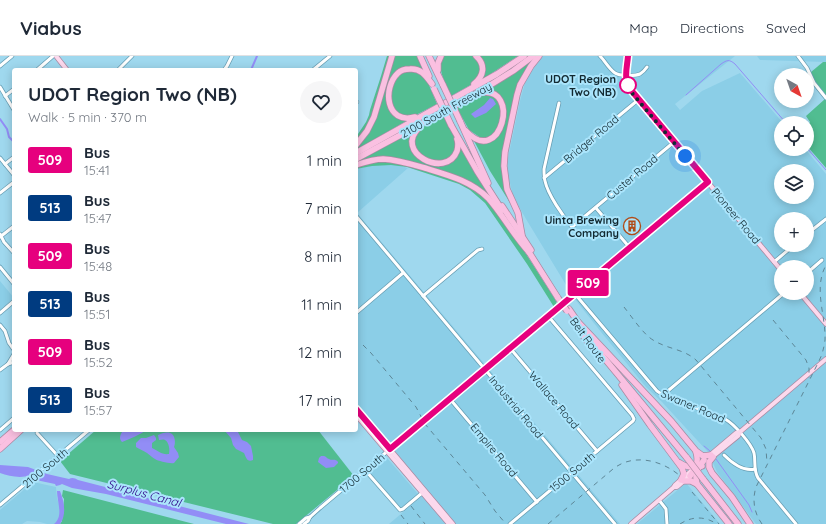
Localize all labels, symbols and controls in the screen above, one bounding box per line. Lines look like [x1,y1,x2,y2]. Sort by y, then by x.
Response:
text: Viabus [20,16,82,40]
text: Map [629,19,658,37]
text: Directions [680,19,744,37]
text: Saved [766,19,806,37]
north arrow [774,68,814,108]
map controls [774,68,814,300]
place label: UDOT Region Two (NB) [545,72,616,99]
marker: UDOT Region Two (NB) [619,76,637,94]
street label: 2100 South Freeway [398,79,494,141]
button: heart [300,81,342,123]
text: UDOT Region Two (NB) [28,82,237,106]
text: Walk · 5 min · 370 m [28,109,147,125]
street label: Bridger Road [561,112,621,166]
button: locate [774,116,814,156]
text: Bus [84,143,110,162]
your location [675,146,695,166]
text: 509 [38,151,62,169]
text: 1 min [307,151,342,170]
street label: Custer Road [603,151,661,203]
text: 15:41 [84,162,110,178]
button: layers [774,164,814,204]
street label: Pioneer Road [709,185,763,247]
text: Bus [84,191,110,210]
text: 513 [39,199,61,217]
text: 7 min [305,199,342,218]
text: 15:47 [84,210,111,226]
button: + [774,212,814,252]
place label: Uinta Brewing Company [545,213,619,240]
building icon: Uinta Brewing Company [622,216,642,236]
text: Bus [84,239,110,258]
text: 509 [38,247,62,265]
text: 8 min [304,247,342,266]
text: 15:48 [84,258,112,274]
button: − [774,260,814,300]
line badge: 509 [565,270,611,296]
text: 509 [576,274,600,292]
text: Bus [84,287,110,306]
text: 513 [39,295,61,313]
text: 11 min [301,295,342,314]
text: 15:51 [84,306,110,322]
street label: Belt Route [567,315,609,365]
text: Bus [84,335,110,354]
text: 509 [38,343,62,361]
text: 12 min [298,343,342,362]
text: 15:52 [84,354,113,370]
street label: Wallace Road [526,368,582,432]
street label: Industrial Road [486,373,546,441]
text: Bus [84,383,110,402]
street label: Swaner Road [659,386,727,426]
text: 513 [39,391,61,409]
text: 17 min [299,391,342,410]
text: 15:57 [84,402,112,418]
street label: Empire Road [467,420,521,480]
street label: 2100 South [19,445,71,491]
street label: 1500 South [546,449,598,495]
street label: 1700 South [336,450,388,496]
water label: Surplus Canal [105,476,184,510]

